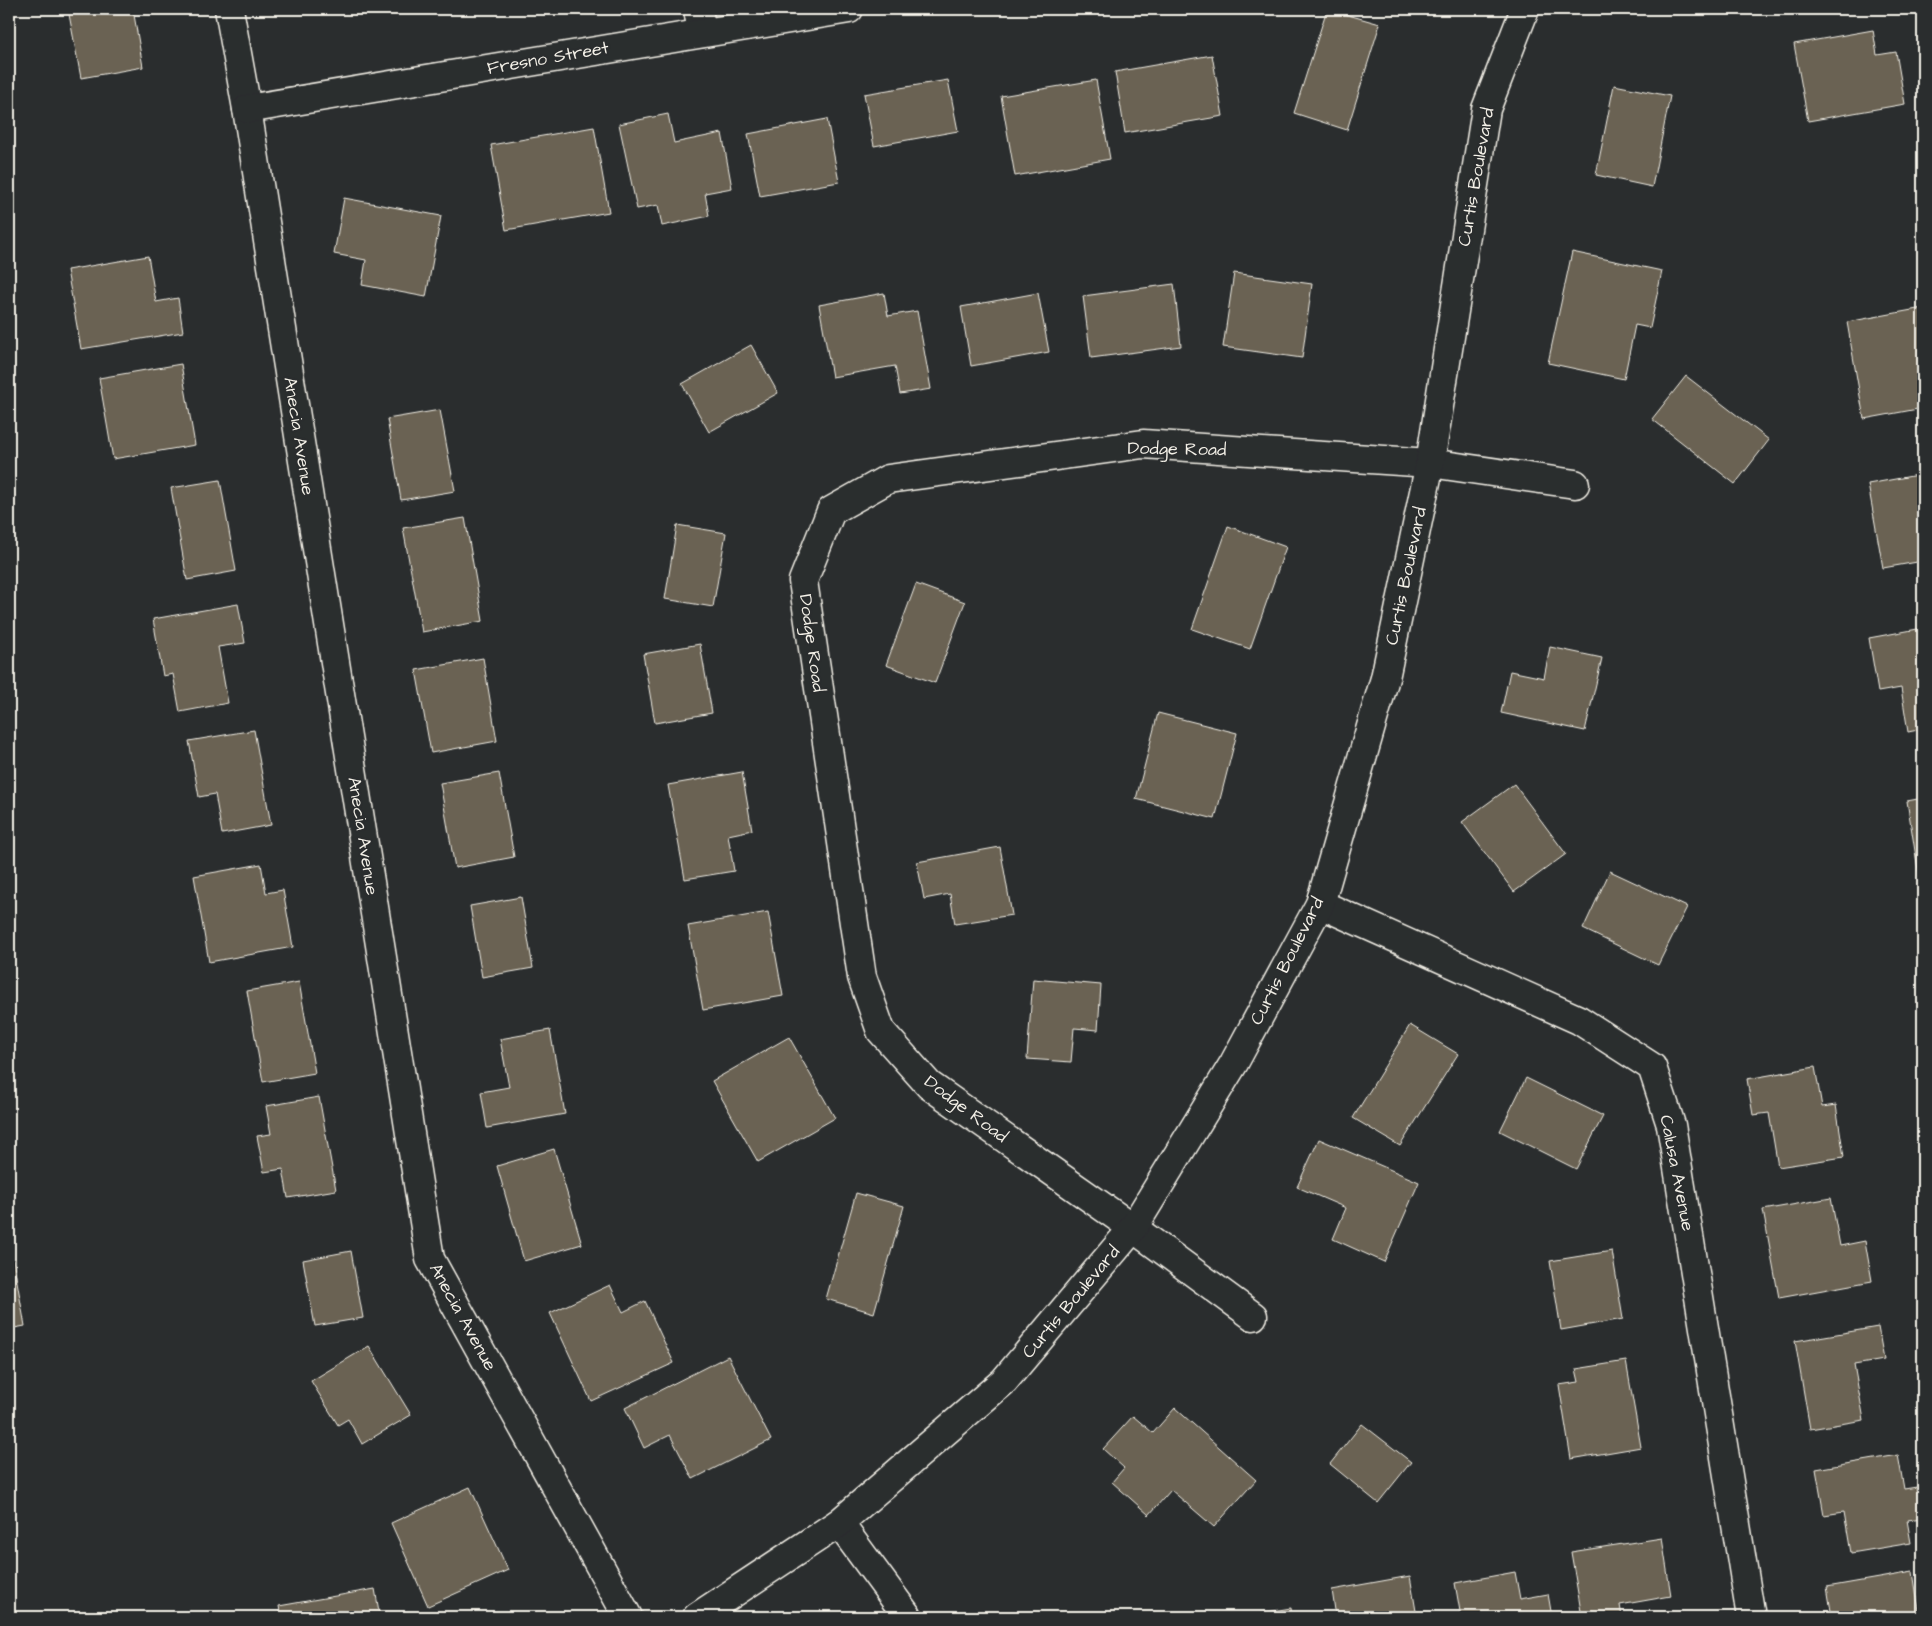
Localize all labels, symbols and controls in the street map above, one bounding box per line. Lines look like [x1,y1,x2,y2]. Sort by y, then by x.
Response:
street label: Fresno Street [485,35,611,81]
street label: Curtis Boulevard [1452,106,1500,248]
street label: Anecia Avenue [277,375,321,497]
street label: Dodge Road [1127,436,1227,463]
street label: Curtis Boulevard [1379,505,1433,647]
street label: Dodge Road [792,592,831,694]
street label: Anecia Avenue [341,775,385,897]
street label: Curtis Boulevard [1244,893,1330,1029]
street label: Dodge Road [918,1069,1013,1149]
street label: Calusa Avenue [1653,1113,1701,1233]
street label: Curtis Boulevard [1016,1240,1126,1364]
street label: Anecia Avenue [423,1259,503,1375]

